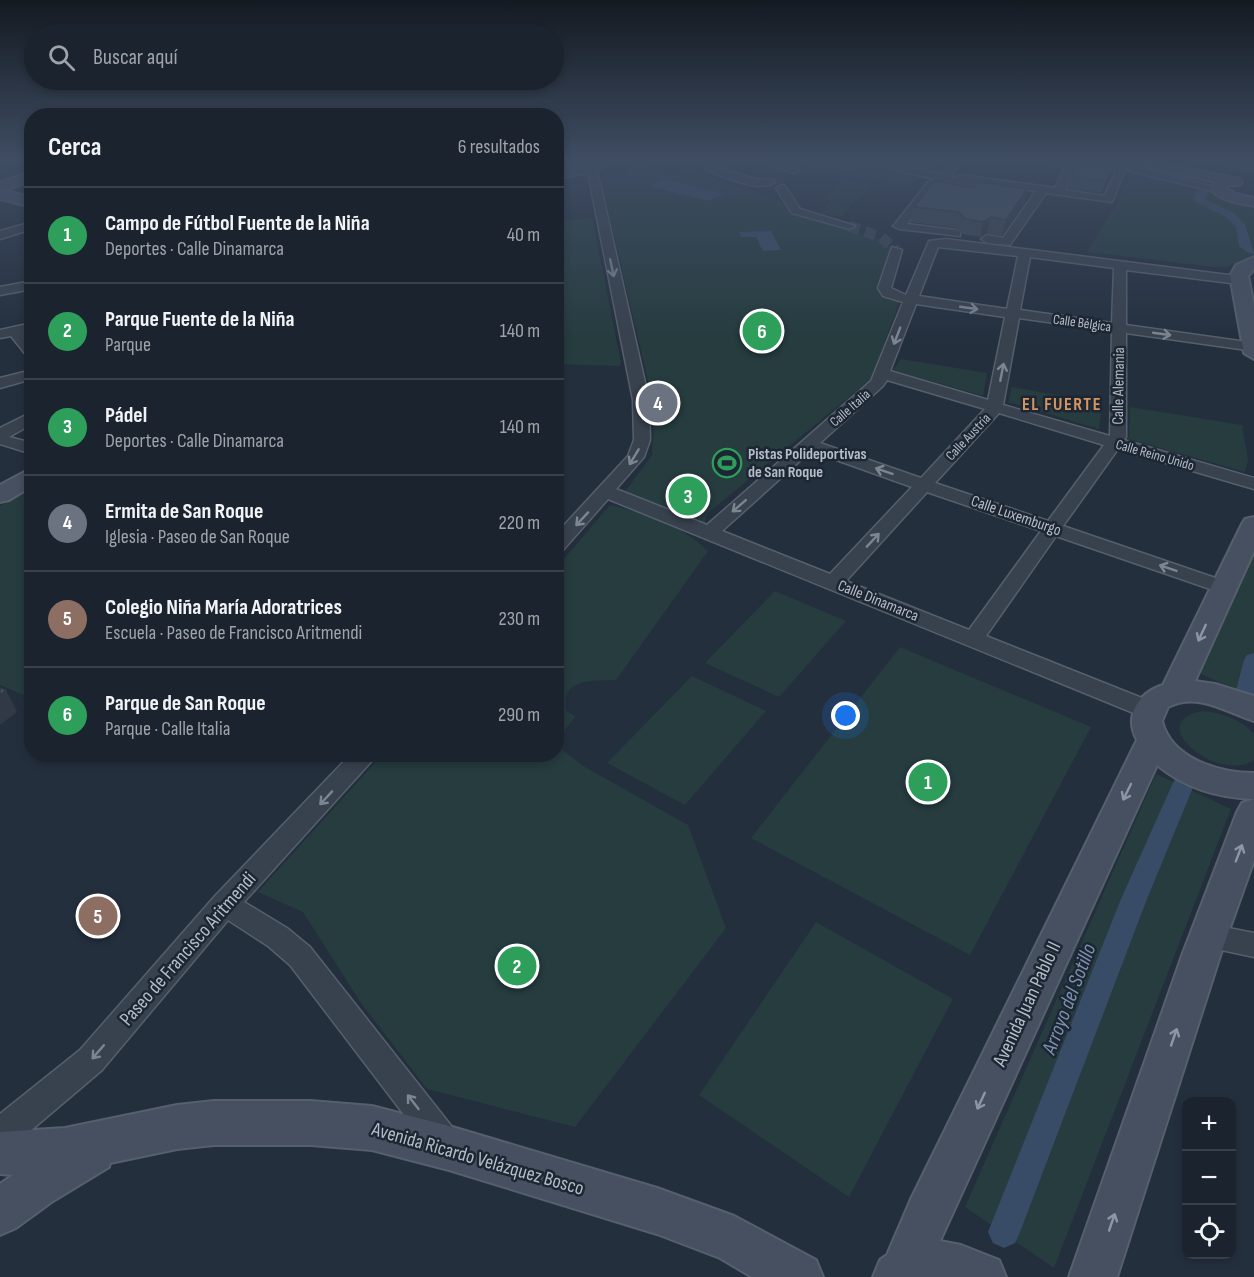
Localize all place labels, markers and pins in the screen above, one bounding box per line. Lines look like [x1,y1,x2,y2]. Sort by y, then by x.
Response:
pin: 6 [742,308,782,354]
pin: 4 [638,380,678,426]
place label: Pistas Polideportivas de San Roque [748,445,867,482]
sports icon: Pistas Polideportivas de San Roque [711,447,743,479]
pin: 3 [668,474,708,518]
pin: 1 [908,760,948,804]
pin: 5 [78,894,118,938]
pin: 2 [498,944,536,988]

